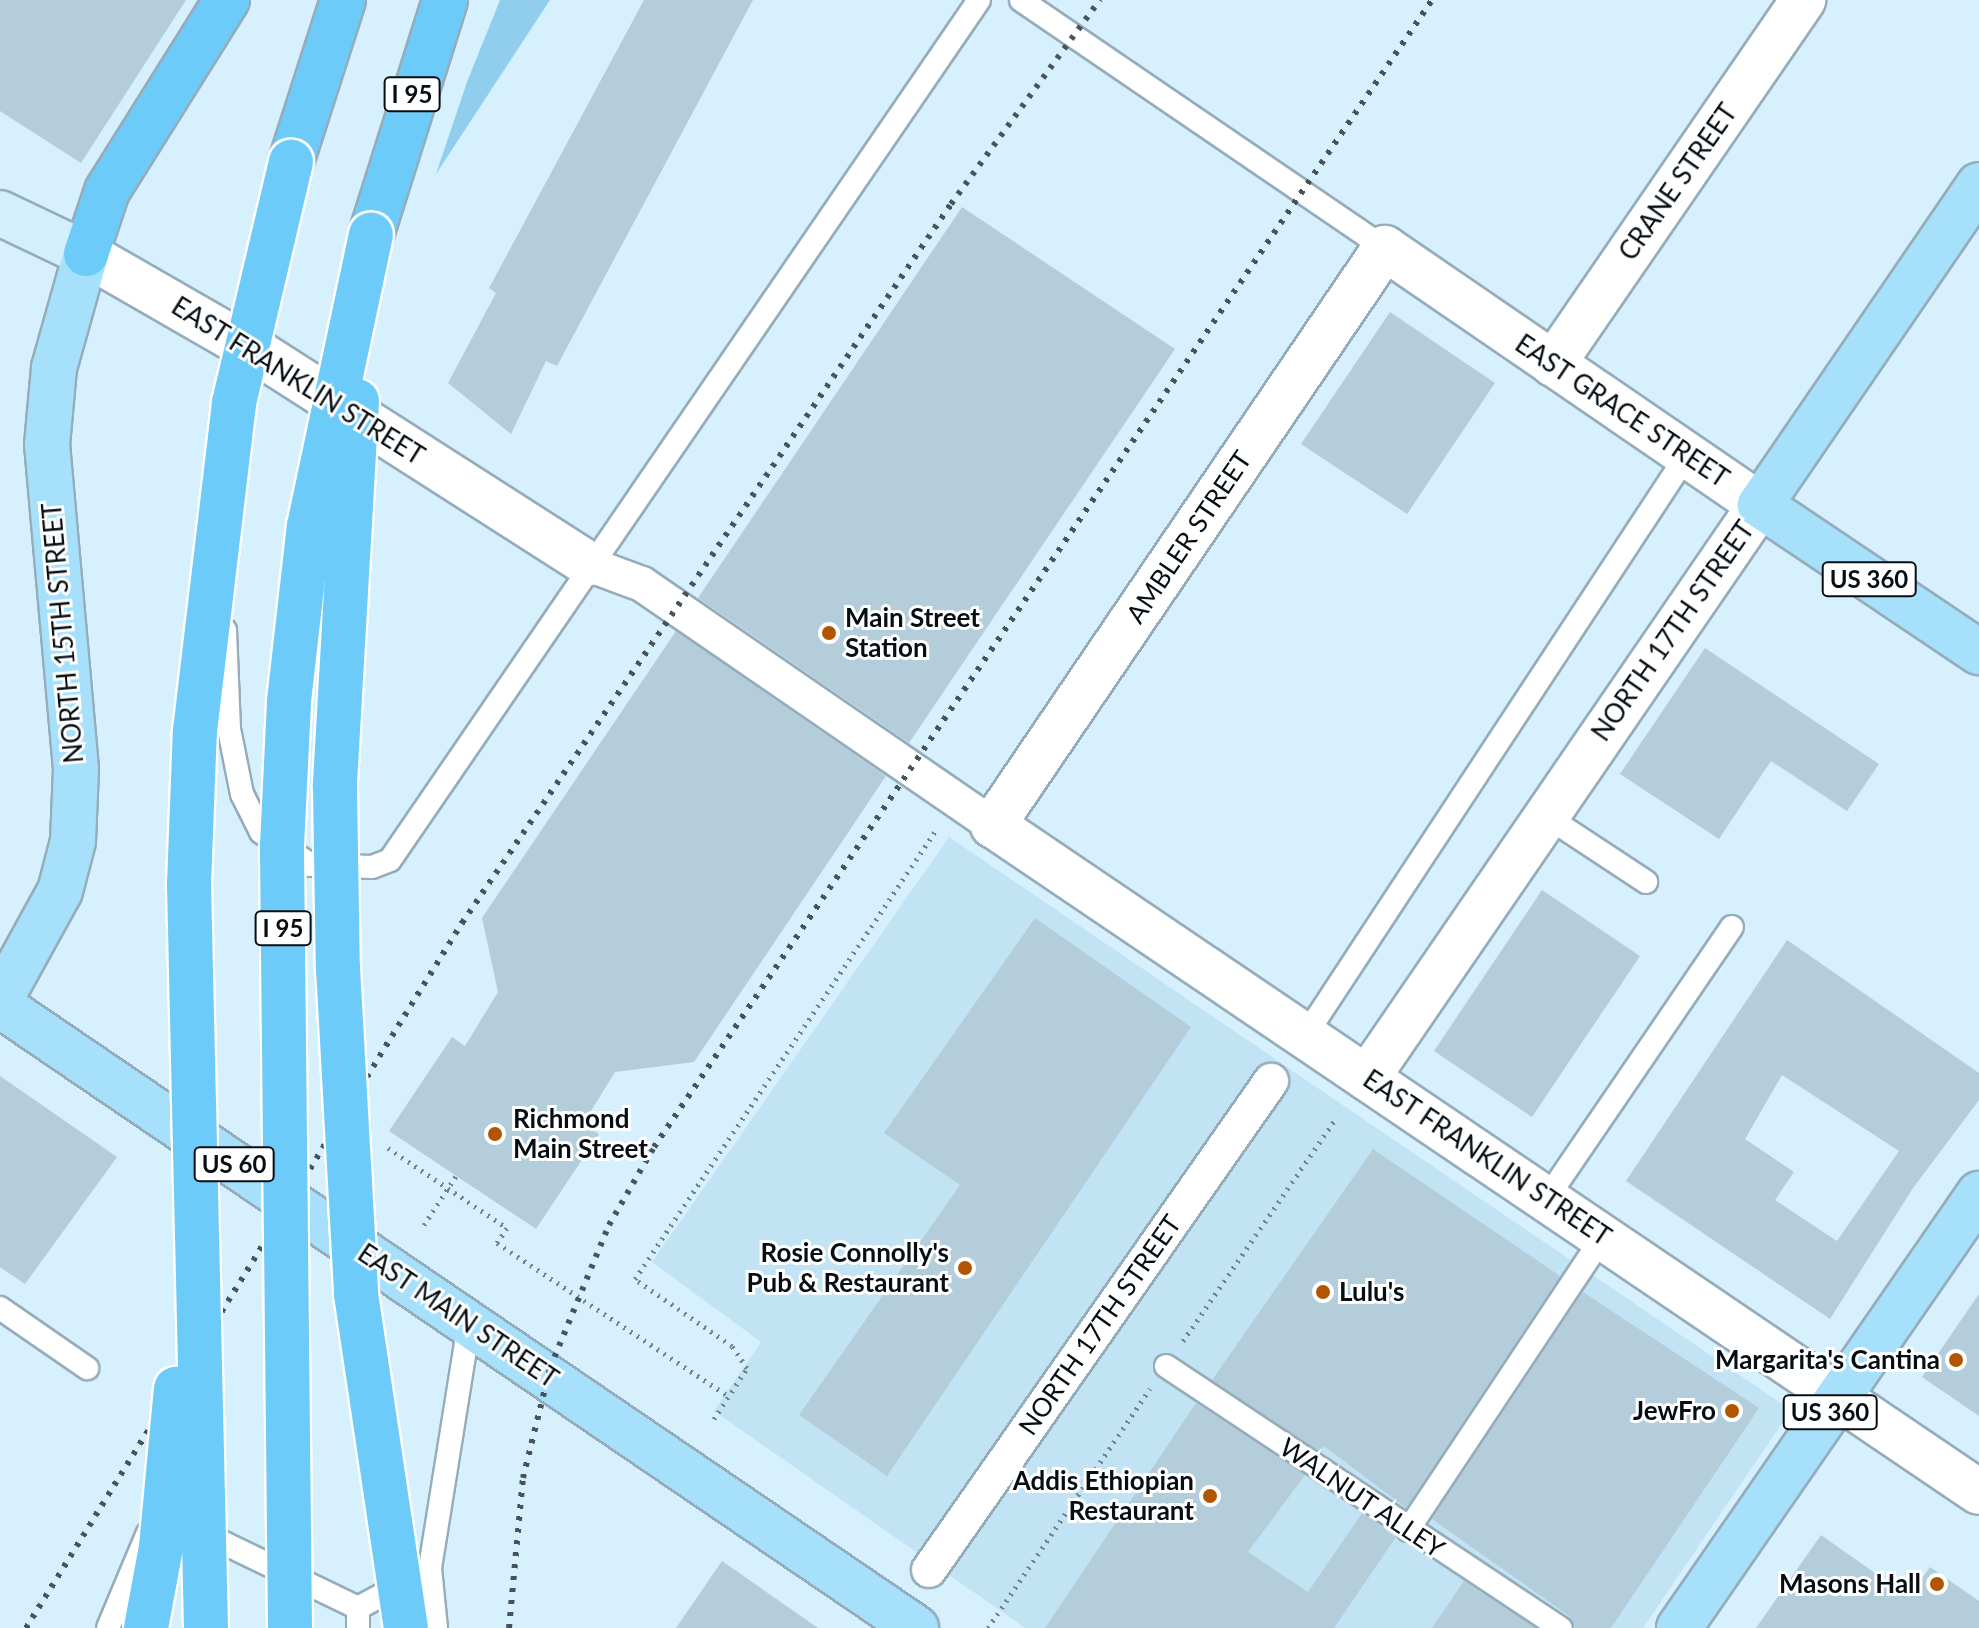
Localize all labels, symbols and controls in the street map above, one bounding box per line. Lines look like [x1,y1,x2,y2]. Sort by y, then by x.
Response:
road number: I 95 [382,74,442,114]
street label: CRANE STREET [1612,98,1744,266]
street label: EAST FRANKLIN STREET [166,290,430,472]
street label: EAST GRACE STREET [1509,328,1735,494]
street label: AMBLER STREET [1120,445,1258,629]
street label: NORTH 15TH STREET [36,501,90,765]
street label: NORTH 17TH STREET [1585,515,1761,747]
road number: US 360 [1821,559,1917,599]
place label: Main Street Station [845,602,980,664]
marker: Main Street Station [820,624,838,642]
road number: I 95 [253,908,313,948]
street label: EAST FRANKLIN STREET [1357,1063,1617,1253]
place label: Richmond Main Street [513,1103,648,1164]
marker: Richmond Main Street [484,1123,506,1145]
road number: US 60 [192,1144,276,1184]
street label: NORTH 17TH STREET [1012,1209,1188,1441]
street label: EAST MAIN STREET [352,1237,564,1395]
place label: Rosie Connolly's Pub & Restaurant [747,1237,949,1298]
marker: Rosie Connolly's Pub & Restaurant [956,1259,974,1277]
place label: Lulu's [1339,1276,1404,1308]
marker: Lulu's [1314,1283,1332,1301]
place label: Margarita's Cantina [1715,1344,1940,1376]
marker: Margarita's Cantina [1947,1351,1965,1369]
road number: US 360 [1782,1392,1878,1432]
place label: JewFro [1633,1395,1716,1427]
marker: JewFro [1723,1402,1741,1420]
street label: WALNUT ALLEY [1273,1431,1451,1565]
place label: Addis Ethiopian Restaurant [1013,1465,1194,1526]
marker: Addis Ethiopian Restaurant [1201,1487,1219,1505]
place label: Masons Hall [1779,1568,1921,1600]
marker: Masons Hall [1928,1575,1946,1593]

